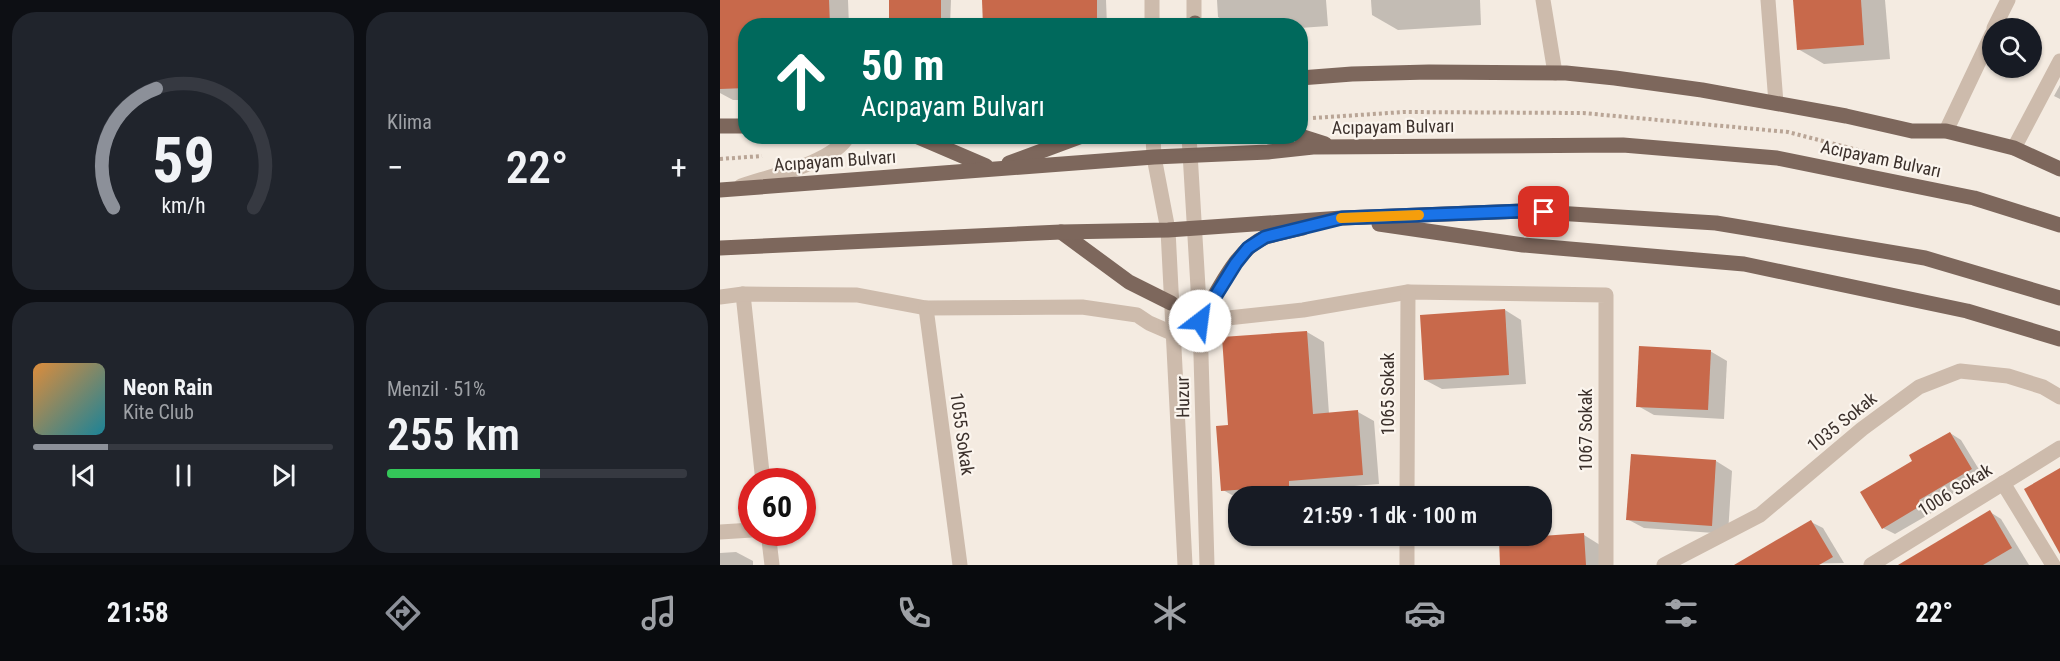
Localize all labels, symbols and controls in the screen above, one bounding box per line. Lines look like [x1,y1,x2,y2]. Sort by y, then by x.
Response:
map controls [1982,18,2042,78]
button: search [1982,18,2042,78]
text: 50 m [861,41,944,90]
icon: ahead [762,42,840,120]
text: Acıpayam Bulvarı [861,91,1045,123]
text: Klima [387,110,432,134]
street label: Acıpayam Bulvarı [1332,115,1454,138]
text: 59 [151,124,215,197]
street label: Acıpayam Bulvarı [1819,136,1943,182]
text: 22° [506,141,568,194]
street label: Acıpayam Bulvarı [773,146,897,175]
text: − [387,148,404,187]
text: + [671,148,687,187]
pin [1518,186,1569,237]
text: km/h [161,193,205,218]
icon: arrive [1527,195,1560,228]
position arrow [1168,289,1232,353]
street label: 1065 Sokak [1377,353,1398,435]
text: Neon Rain [123,375,213,400]
street label: Huzur [1172,375,1193,418]
text: Menzil · 51% [387,377,486,401]
street label: 1035 Sokak [1803,387,1881,456]
street label: 1067 Sokak [1575,389,1596,471]
street label: 1055 Sokak [946,391,979,476]
text: Kite Club [123,400,194,424]
text: 255 km [387,408,520,461]
icon: previous [67,459,100,492]
icon: pause [167,459,200,492]
icon: next [267,459,300,492]
street label: 1006 Sokak [1914,459,1995,520]
speed limit sign: 60 [738,468,816,546]
text: 21:59 · 1 dk · 100 m [1303,503,1477,528]
icon: directions [382,592,424,634]
icon: music [638,592,680,634]
icon: phone [893,592,935,634]
icon: climate [1149,592,1191,634]
icon: car [1404,592,1446,634]
icon: filters [1660,592,1702,634]
text: 21:58 [107,597,169,629]
text: 22° [1915,597,1953,629]

